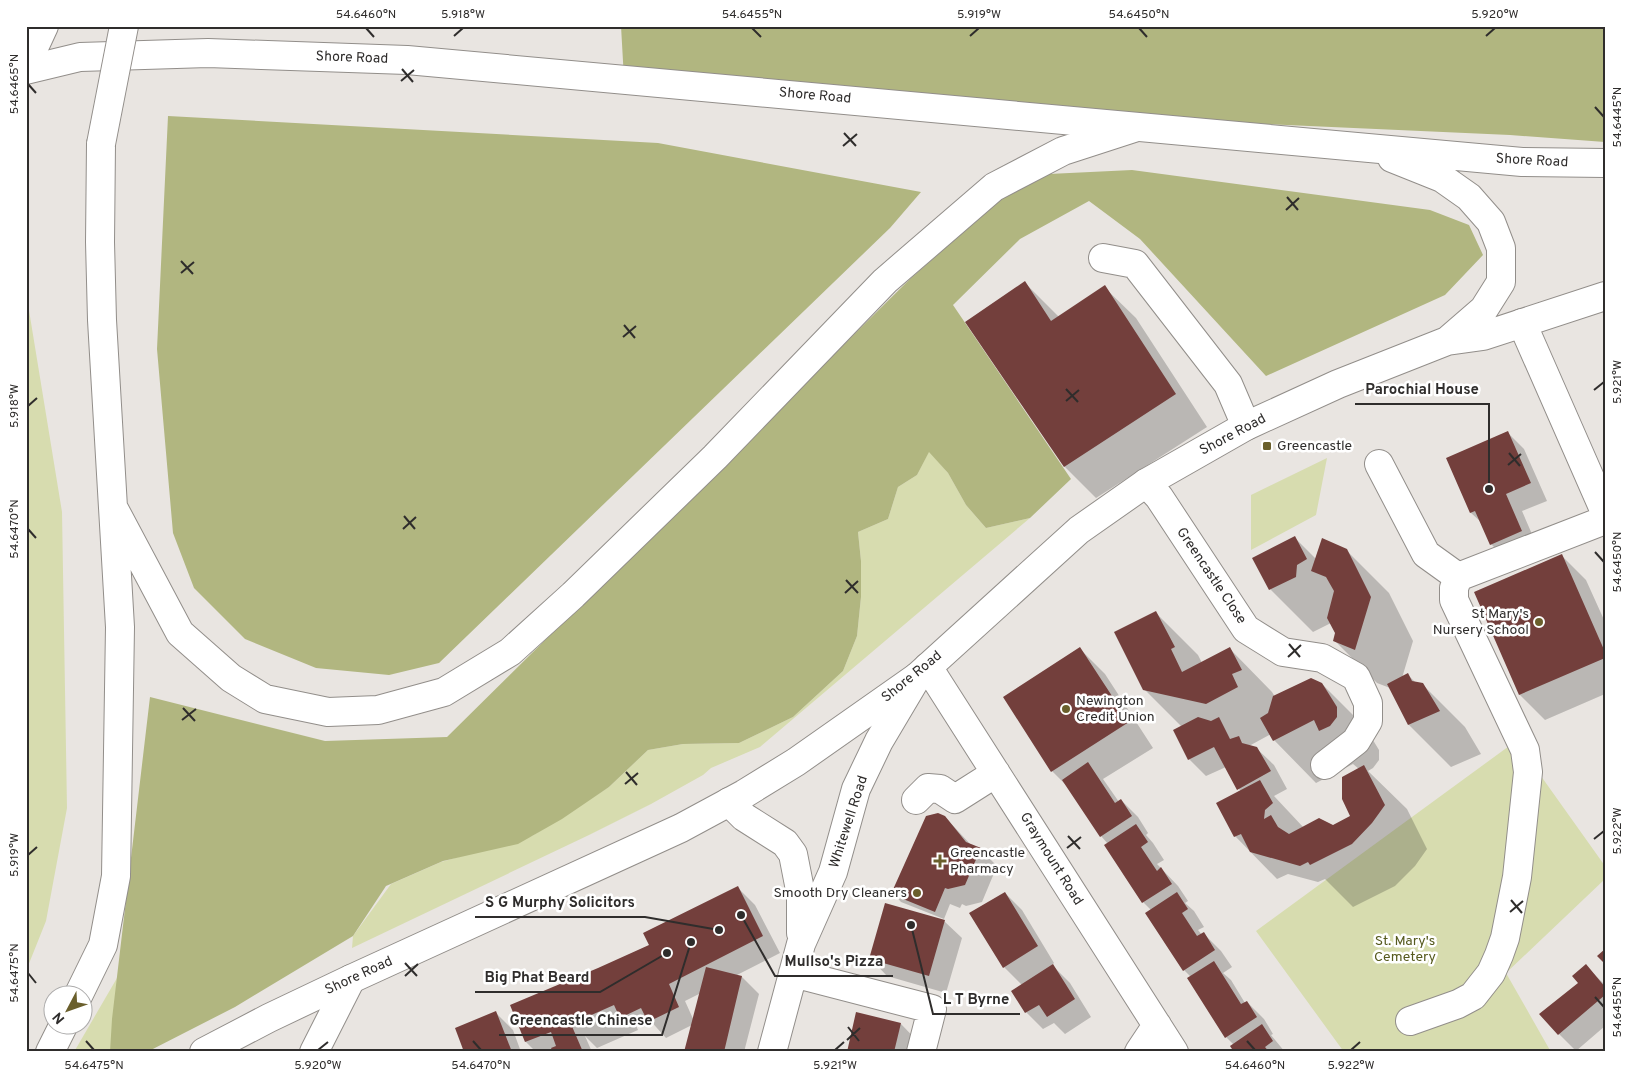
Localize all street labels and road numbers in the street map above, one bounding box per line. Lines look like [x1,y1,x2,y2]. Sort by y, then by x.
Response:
street label: Shore Road [315,48,389,68]
street label: Shore Road [778,84,852,108]
street label: Shore Road [1495,151,1569,171]
street label: Shore Road [1197,410,1269,460]
street label: Greencastle Close [1172,524,1250,628]
street label: Shore Road [878,648,946,706]
street label: Whitewell Road [826,774,872,870]
street label: Graymount Road [1016,809,1086,909]
street label: Shore Road [323,953,395,999]

